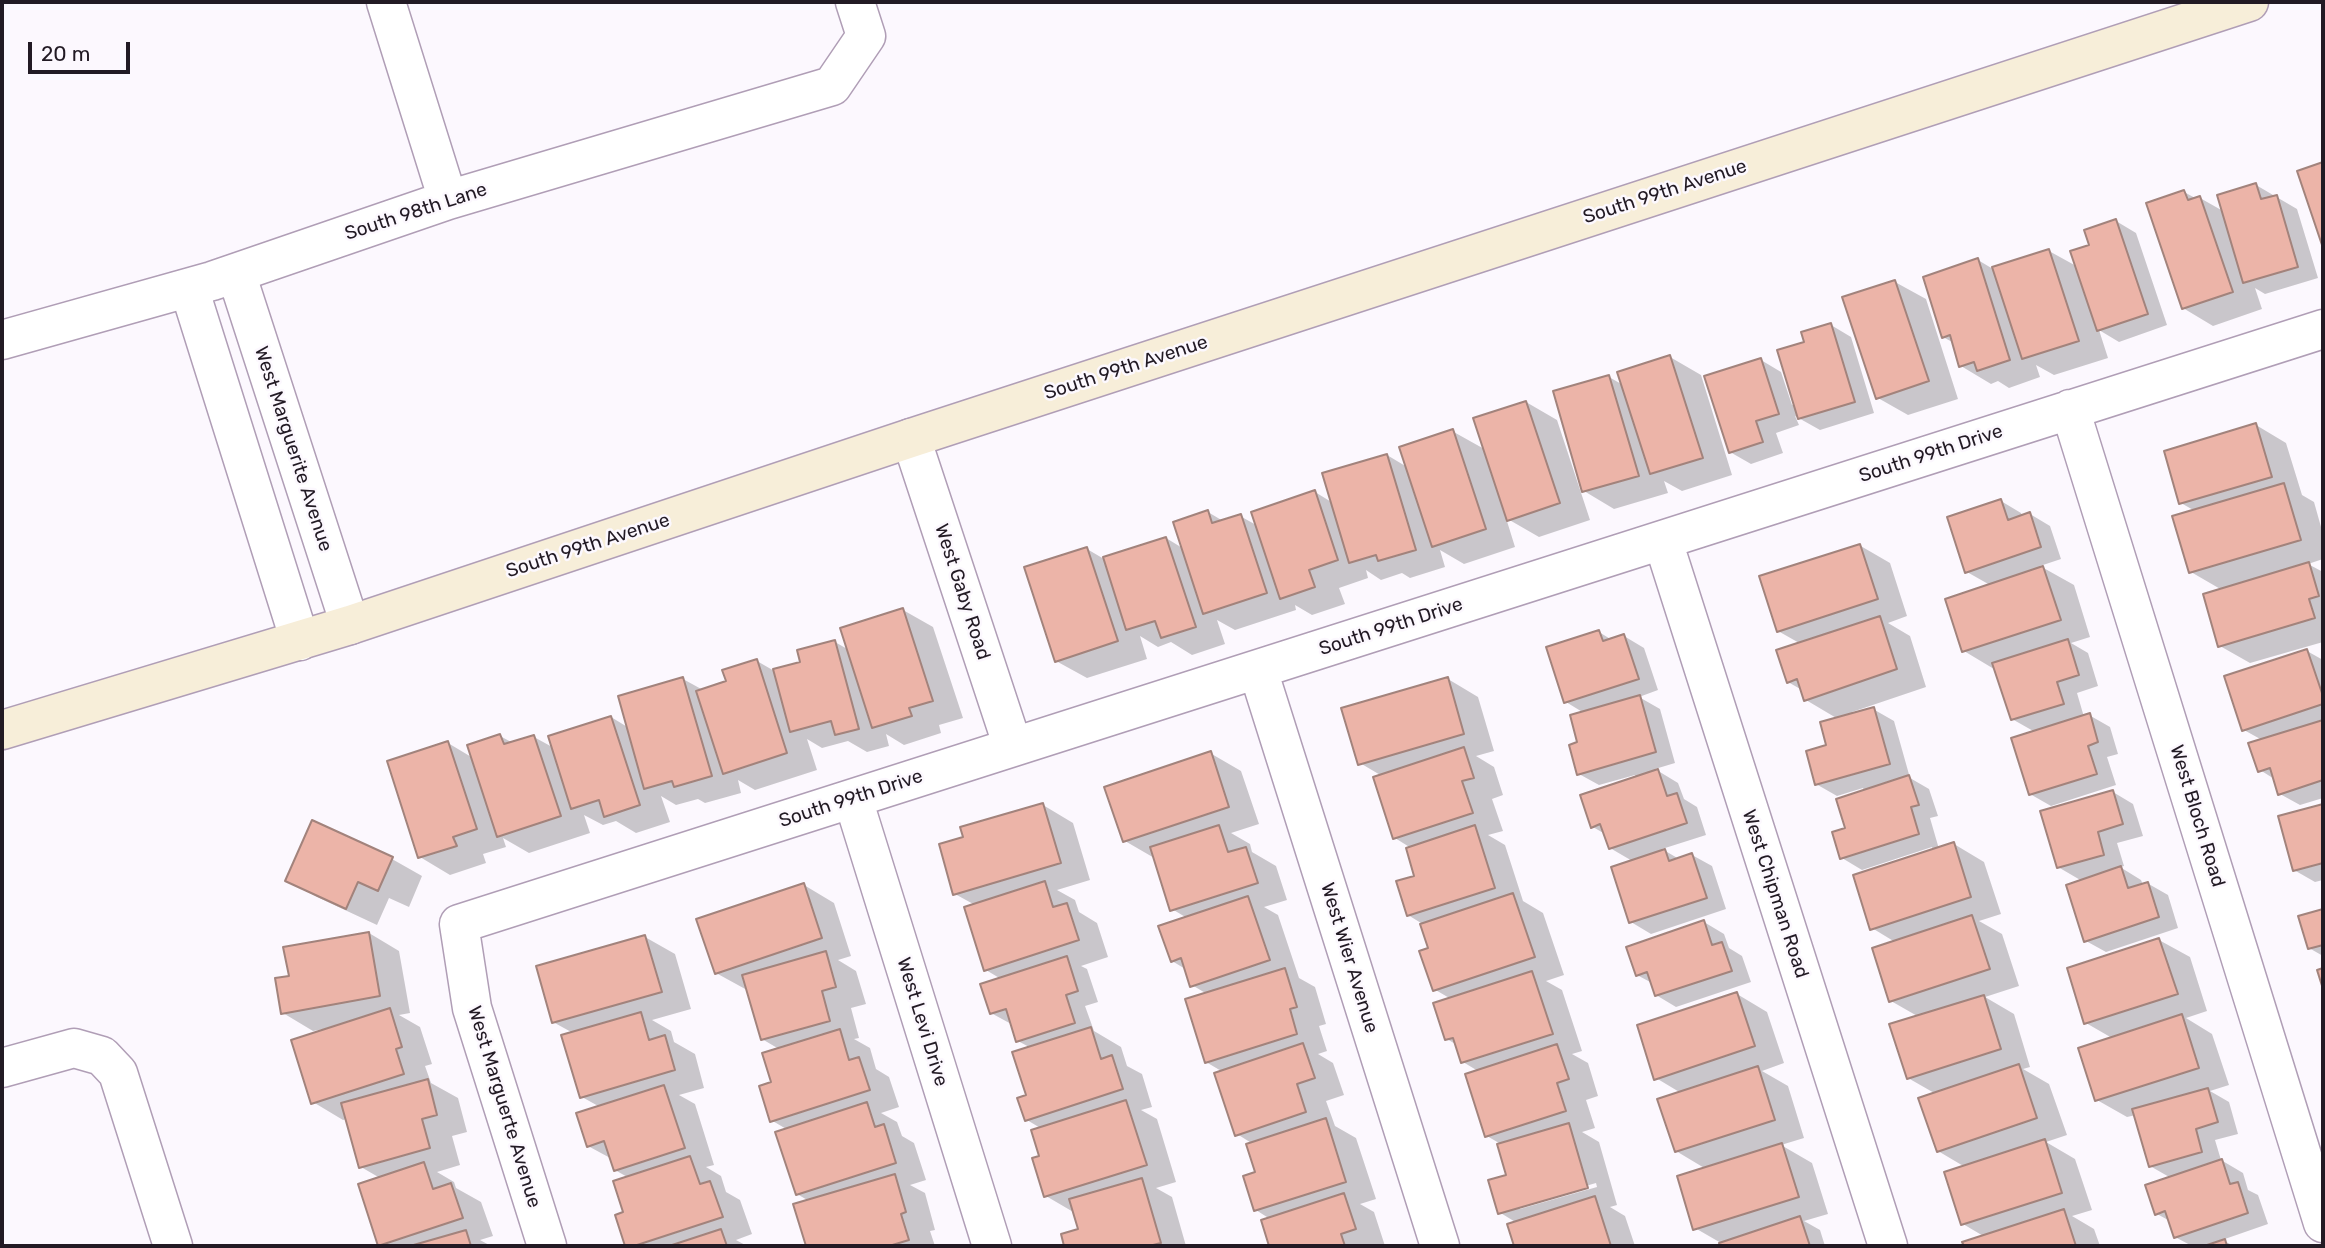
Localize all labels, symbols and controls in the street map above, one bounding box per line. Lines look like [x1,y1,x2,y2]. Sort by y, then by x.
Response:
scale bar [32,28,133,72]
text: 20 m [41,41,90,66]
street label: South 99th Avenue [1580,155,1750,229]
street label: South 98th Lane [342,178,490,246]
street label: South 99th Avenue [1041,331,1211,405]
street label: West Marguerite Avenue [249,344,337,554]
street label: South 99th Drive [1856,420,2006,488]
street label: South 99th Avenue [503,509,673,583]
street label: West Gaby Road [929,521,995,663]
street label: South 99th Drive [1316,593,1466,661]
street label: West Bloch Road [2165,742,2229,890]
street label: South 99th Drive [776,765,926,833]
street label: West Chipman Road [1737,807,1813,981]
street label: West Wier Avenue [1315,880,1383,1036]
street label: West Levi Drive [892,955,952,1089]
street label: West Marguerte Avenue [462,1003,546,1211]

